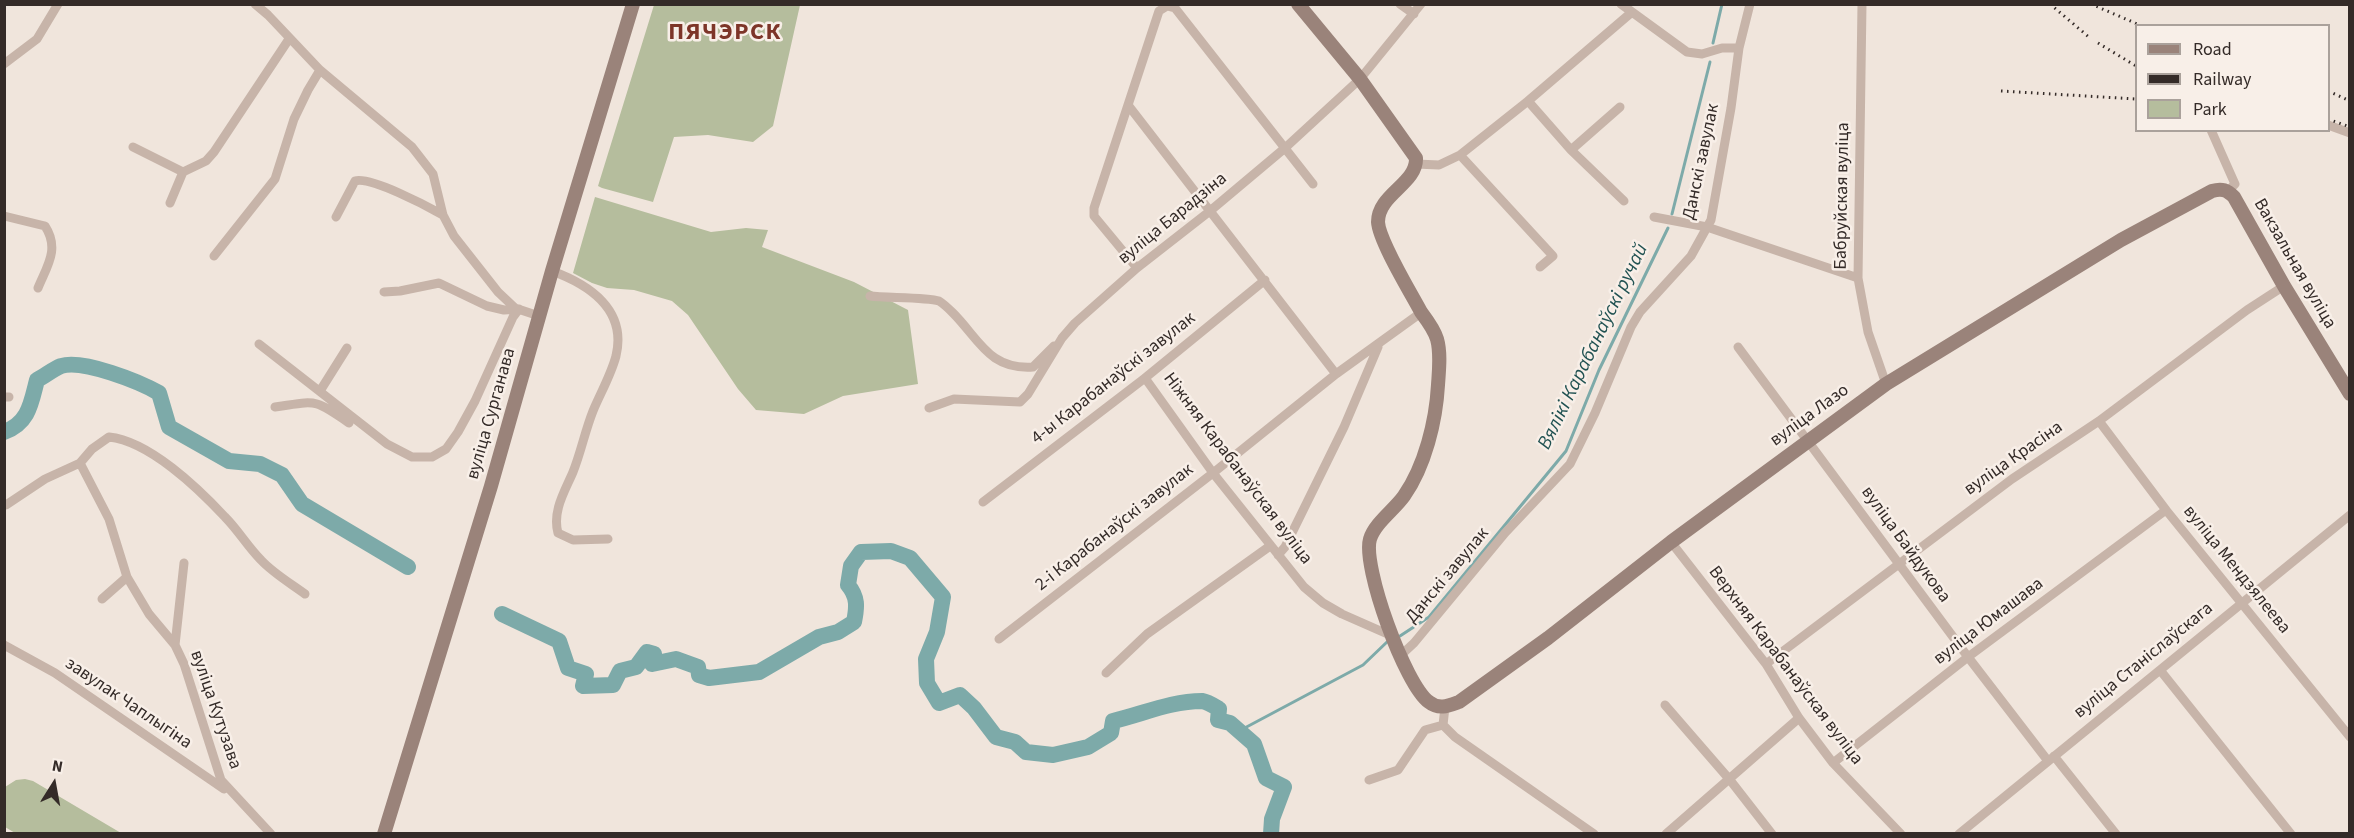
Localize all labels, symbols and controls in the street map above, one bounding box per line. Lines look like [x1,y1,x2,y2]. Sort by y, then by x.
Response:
district label: ПЯЧЭРСК [668,20,782,48]
legend [2135,24,2330,132]
text: Road [2193,37,2232,62]
text: Railway [2193,67,2252,92]
text: Park [2193,97,2227,122]
street label: Данскі завулак [1679,102,1725,222]
street label: Бабруйская вуліца [1831,122,1855,270]
street label: вуліца Барадзіна [1114,168,1232,270]
street label: Вакзальная вуліца [2248,195,2340,333]
water label: Вялікі Карабанаўскі ручай [1534,240,1654,454]
street label: 4-ы Карабанаўскі завулак [1028,308,1200,450]
street label: вуліца Сурганава [463,346,521,482]
street label: Ніжняя Карабанаўская вуліца [1158,369,1316,569]
street label: вуліца Лазо [1766,380,1854,452]
street label: вуліца Красіна [1961,417,2067,501]
street label: 2-і Карабанаўскі завулак [1032,460,1198,596]
street label: вуліца Байдукова [1856,483,1954,607]
street label: вуліца Мендзялеева [2178,501,2294,639]
street label: Данскі завулак [1402,524,1494,628]
street label: Верхняя Карабанаўская вуліца [1703,562,1867,770]
street label: вуліца Юмашава [1930,574,2048,670]
street label: вуліца Станіслаўскага [2070,598,2218,724]
street label: вуліца Кутузава [185,648,245,772]
street label: завулак Чаплыгіна [61,654,195,754]
north arrow [24,754,84,814]
text: N [50,755,65,778]

